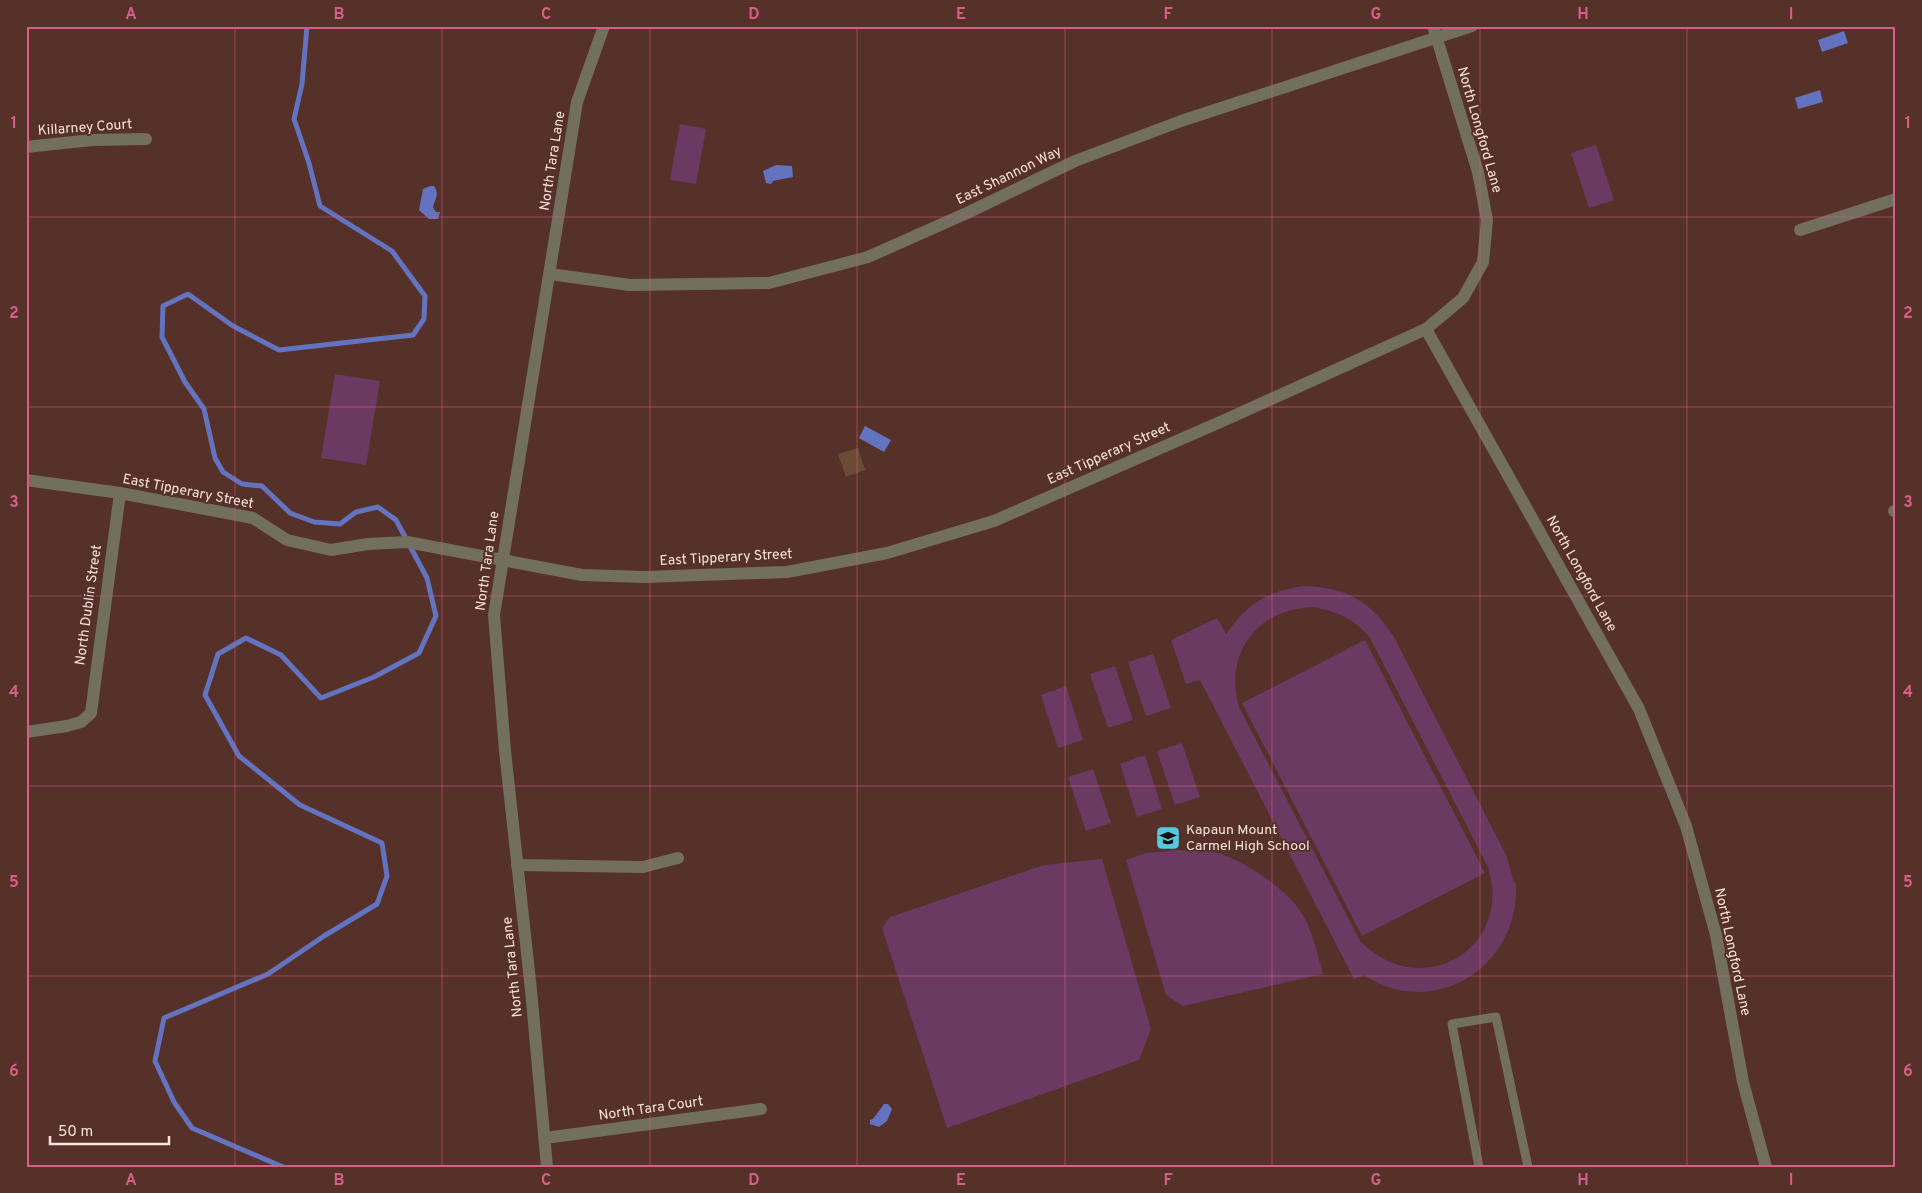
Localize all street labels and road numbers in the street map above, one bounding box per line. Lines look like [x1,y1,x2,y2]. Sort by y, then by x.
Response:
street label: North Longford Lane [1453,65,1505,195]
street label: North Tara Lane [537,110,569,212]
street label: Killarney Court [37,116,133,140]
street label: East Shannon Way [953,143,1065,209]
street label: East Tipperary Street [1045,419,1173,489]
street label: East Tipperary Street [121,471,255,513]
street label: North Tara Lane [473,510,503,612]
street label: North Longford Lane [1542,513,1620,635]
street label: North Dublin Street [72,544,106,666]
street label: East Tipperary Street [659,546,793,570]
street label: North Longford Lane [1710,886,1754,1018]
street label: North Tara Lane [499,916,527,1018]
street label: North Tara Court [598,1093,704,1125]

